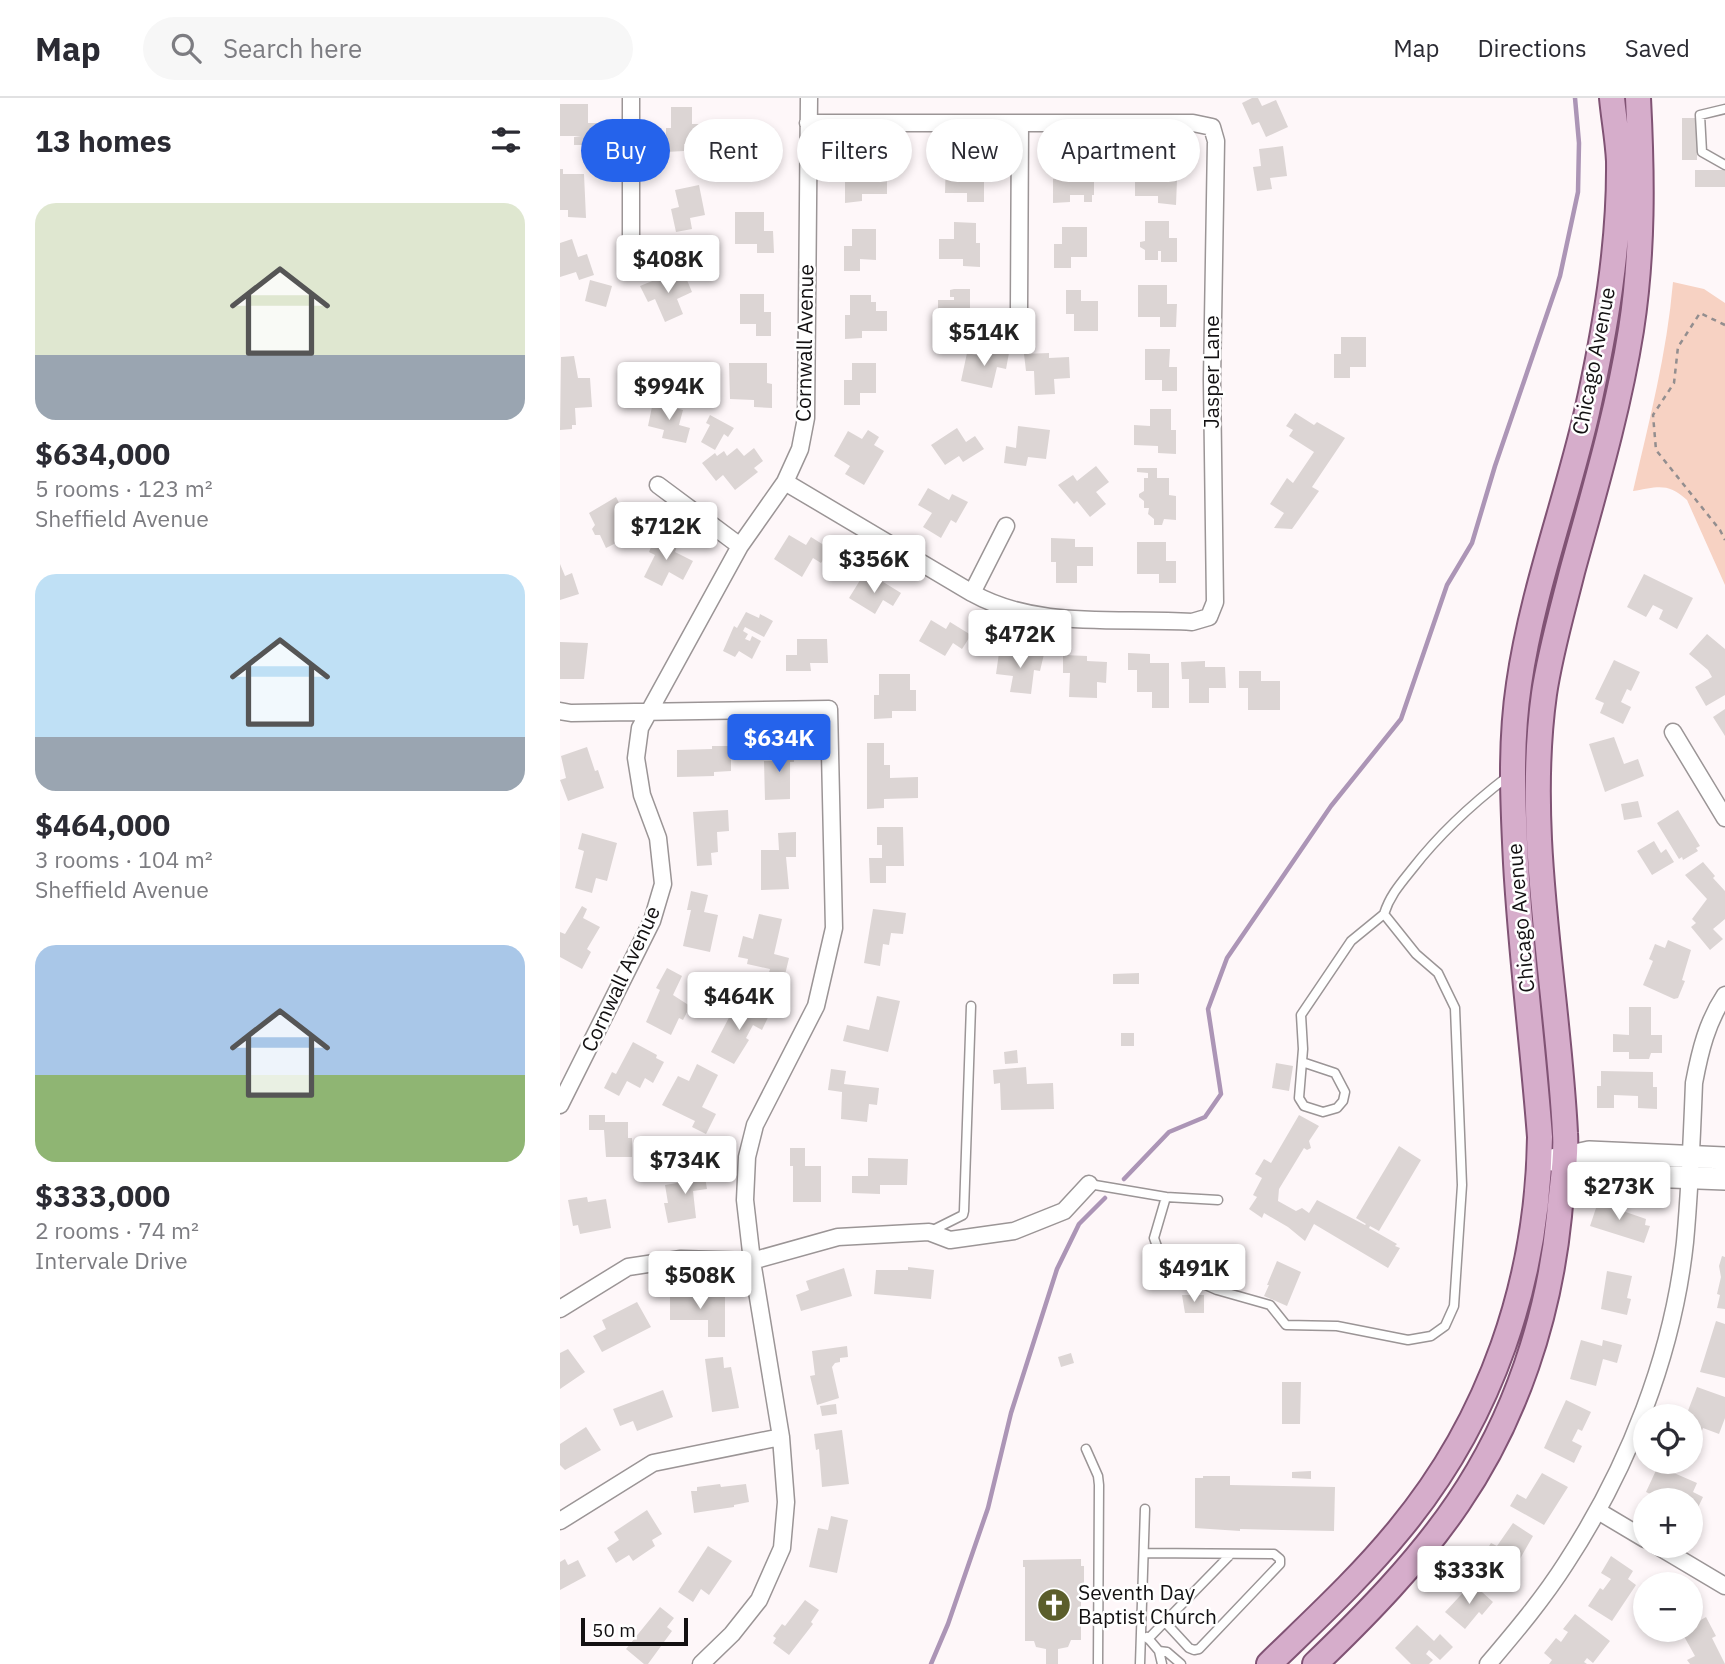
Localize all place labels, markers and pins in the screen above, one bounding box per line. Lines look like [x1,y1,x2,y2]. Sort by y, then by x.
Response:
pin: $408K [619,236,717,295]
pin: $514K [935,308,1033,368]
pin: $994K [620,362,718,422]
pin: $712K [617,503,715,562]
pin: $356K [825,536,923,595]
pin: $472K [971,610,1069,670]
pin: $634K [730,714,828,774]
pin: $464K [690,972,788,1032]
pin: $734K [636,1136,734,1196]
pin: $273K [1570,1162,1668,1222]
pin: $491K [1145,1244,1243,1304]
pin: $508K [651,1252,749,1311]
pin: $333K [1420,1546,1518,1606]
place label: Seventh Day Baptist Church [1078,1578,1217,1630]
church icon: Seventh Day Baptist Church [1035,1586,1073,1624]

